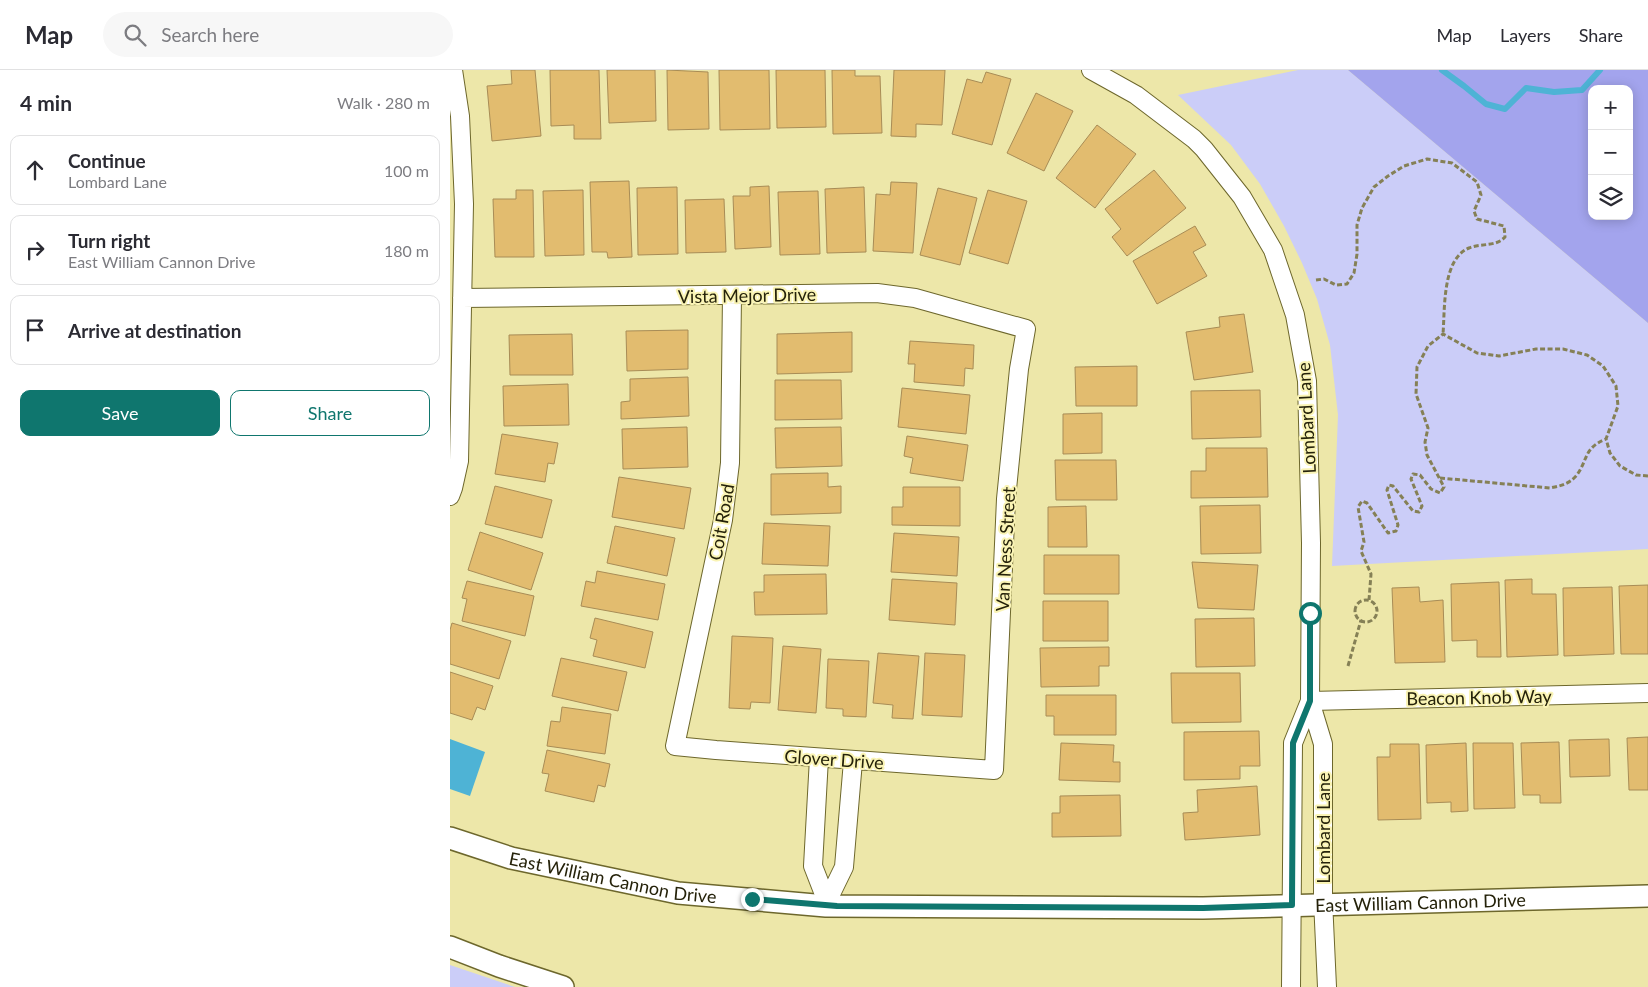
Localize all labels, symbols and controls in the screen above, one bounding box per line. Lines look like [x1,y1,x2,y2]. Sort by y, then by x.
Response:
search box [103,12,453,57]
text: Map [25,20,73,49]
icon: search [121,21,149,49]
text: Search here [161,23,259,46]
text: Map [1436,24,1472,46]
text: Layers [1500,24,1551,46]
text: Share [1579,24,1623,46]
map controls [1588,85,1633,220]
button: + [1588,85,1633,130]
text: 4 min [20,90,72,115]
text: Walk · 280 m [337,93,430,112]
button: − [1588,130,1633,175]
text: Continue [68,149,146,172]
icon: ahead [21,156,49,184]
text: 100 m [384,161,429,180]
text: Lombard Lane [68,172,167,191]
button: layers [1588,175,1633,220]
text: Turn right [68,229,150,252]
icon: right [21,236,49,264]
text: 180 m [384,241,429,260]
text: East William Cannon Drive [68,252,255,271]
street label: Vista Mejor Drive [678,283,816,307]
icon: arrive [21,316,49,344]
text: Arrive at destination [68,319,241,342]
street label: Lombard Lane [1292,362,1320,474]
button: Save [20,390,220,436]
button: Share [230,390,430,436]
street label: Coit Road [703,482,739,562]
street label: Van Ness Street [991,485,1019,612]
route start [1299,602,1322,625]
street label: Beacon Knob Way [1406,685,1553,709]
street label: Glover Drive [784,745,884,773]
street label: Lombard Lane [1312,772,1334,884]
street label: East William Cannon Drive [507,847,717,907]
route end [741,888,764,911]
street label: East William Cannon Drive [1315,888,1526,916]

